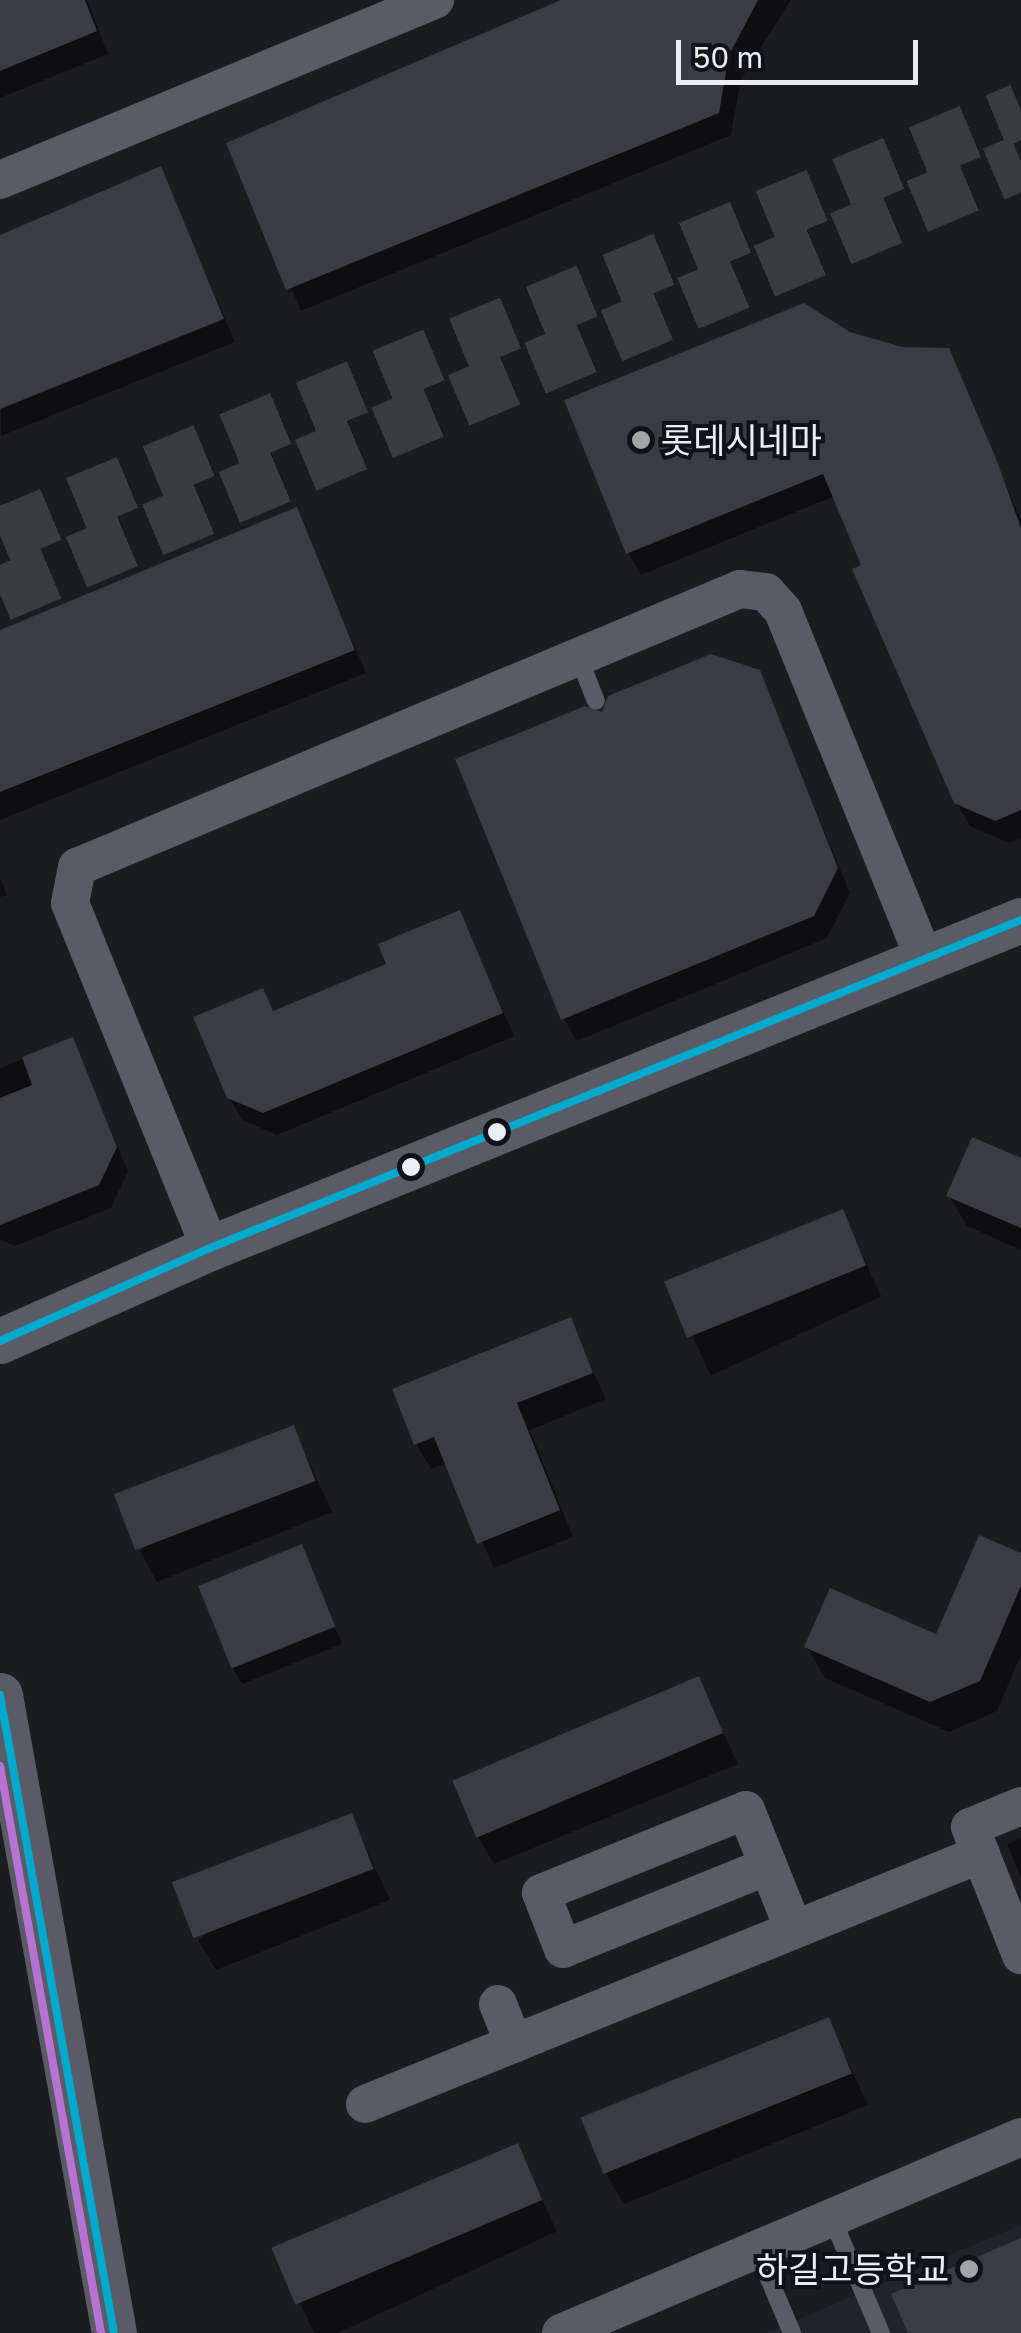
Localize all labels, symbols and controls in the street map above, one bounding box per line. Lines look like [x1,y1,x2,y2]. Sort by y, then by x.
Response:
scale bar [681,20,924,82]
text: 50 m [693,39,763,75]
place label: 롯데시네마 [661,419,822,461]
marker: 롯데시네마 [630,429,652,451]
unlabelled marker [487,1122,507,1142]
unlabelled marker [401,1157,421,1177]
place label: 하길고등학교 [756,2248,949,2290]
marker: 하길고등학교 [958,2258,980,2280]

